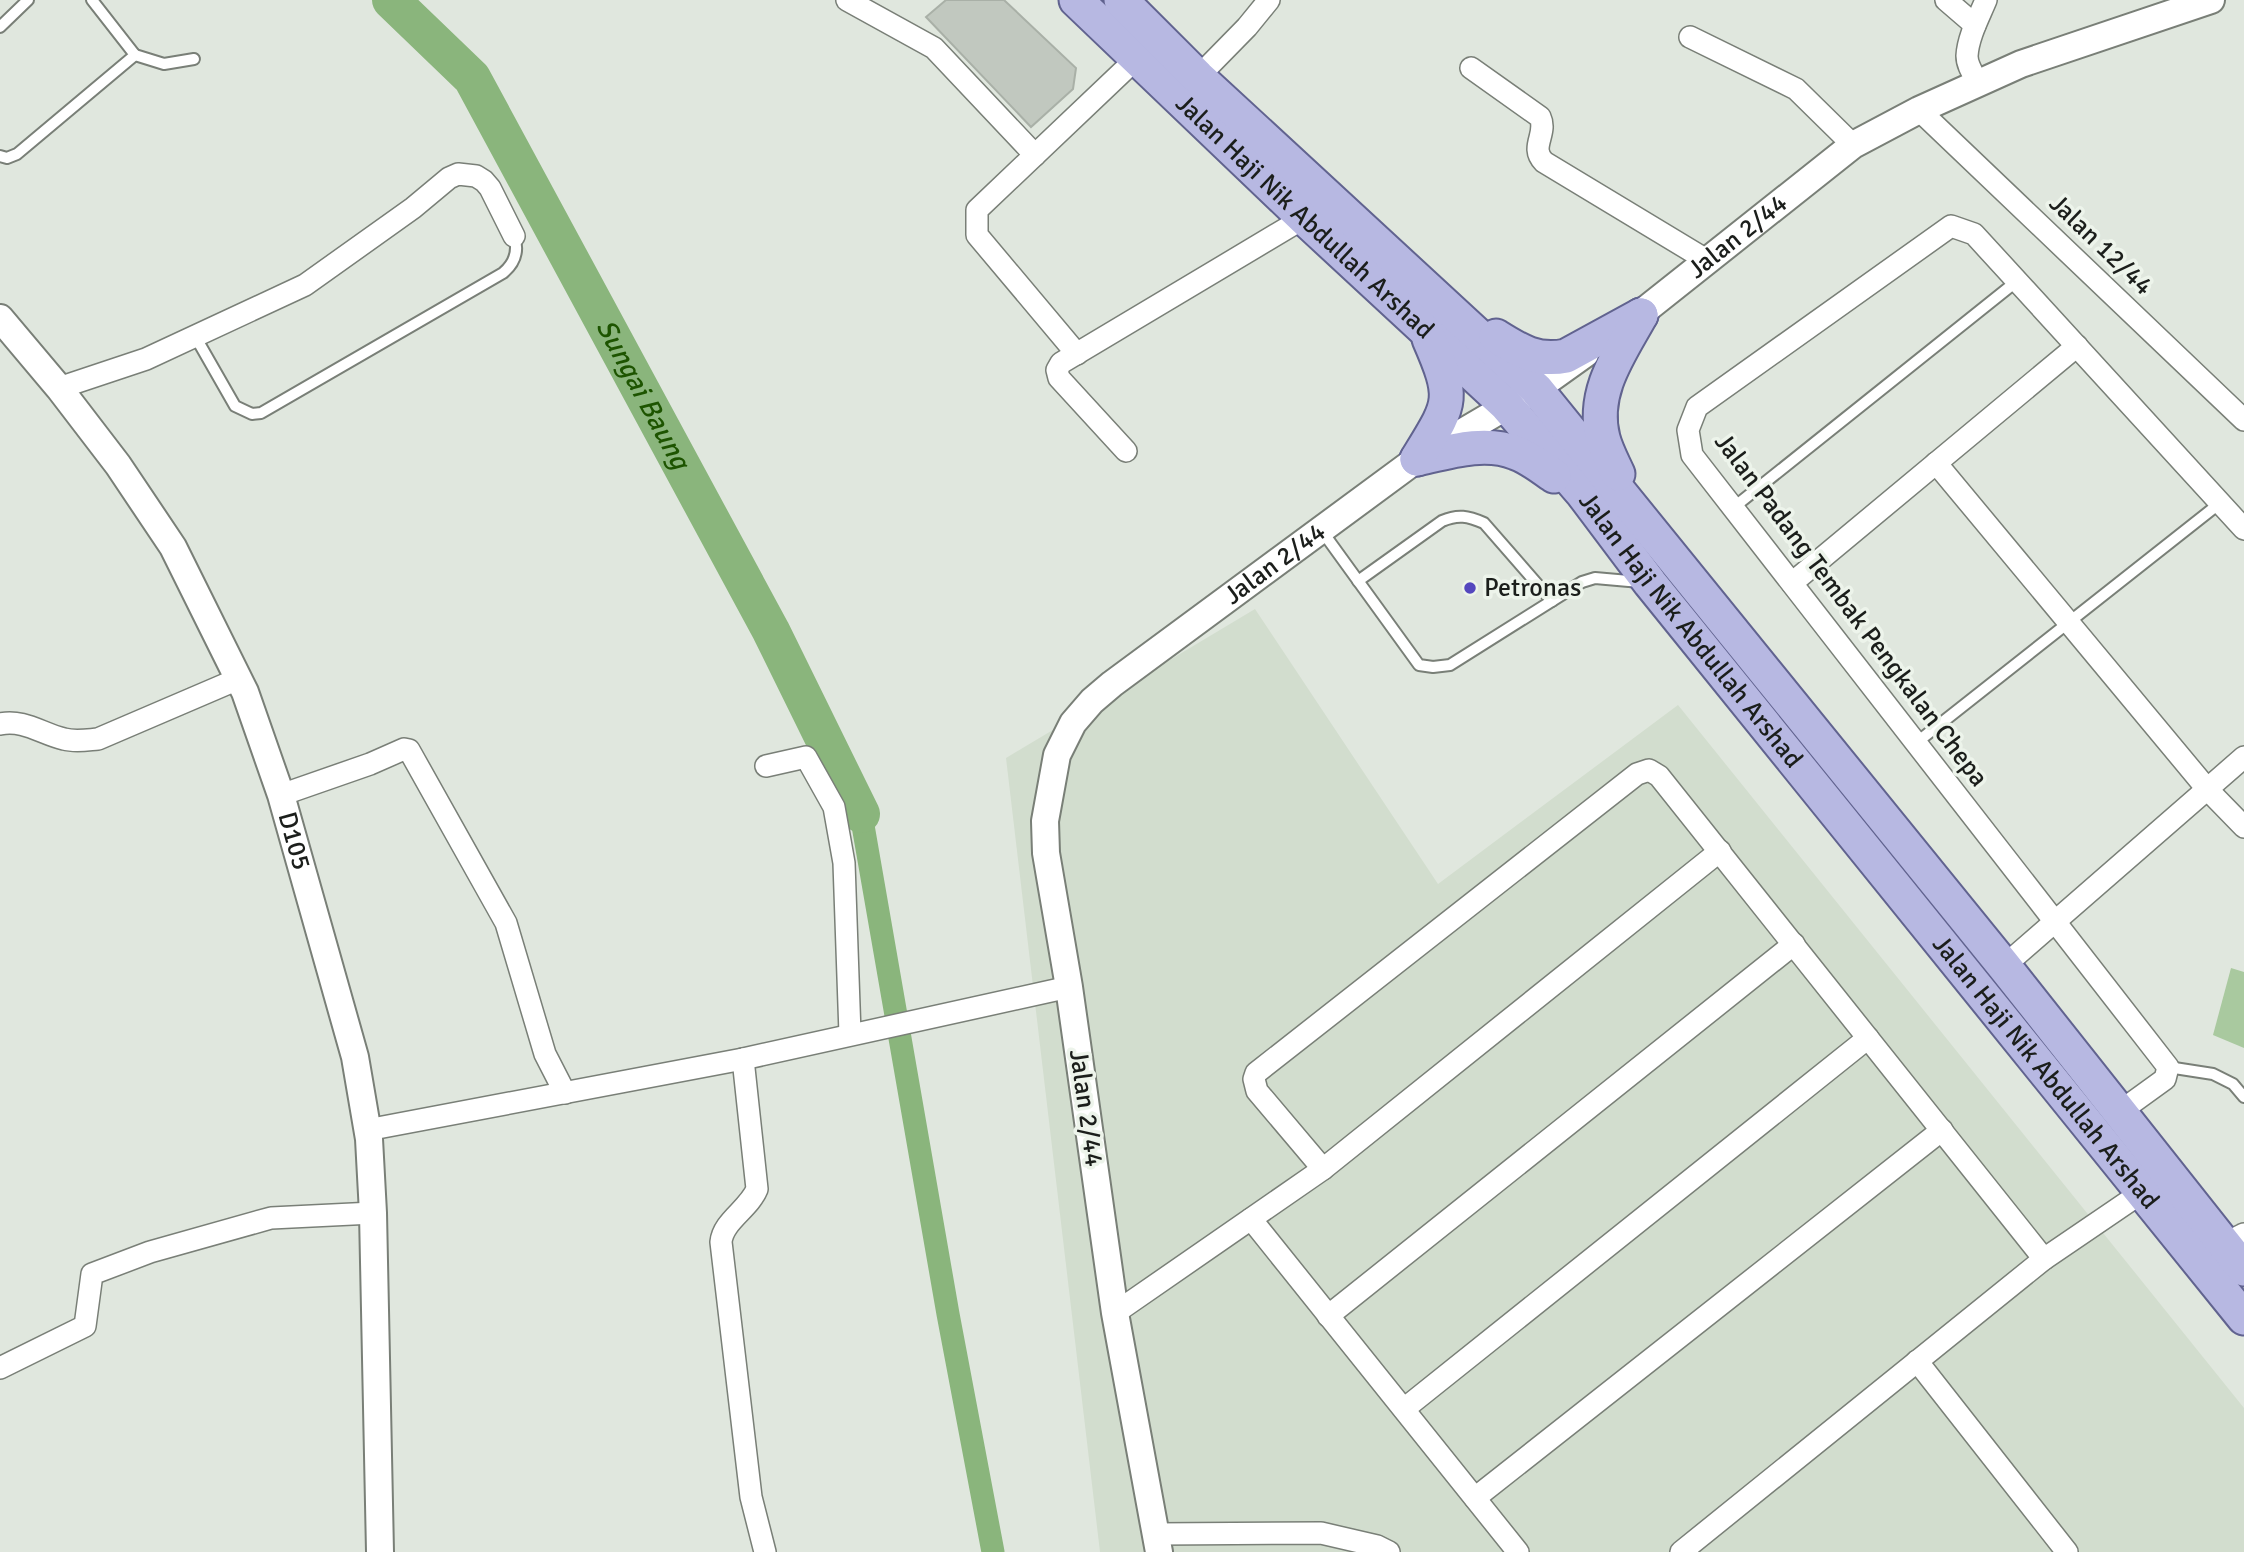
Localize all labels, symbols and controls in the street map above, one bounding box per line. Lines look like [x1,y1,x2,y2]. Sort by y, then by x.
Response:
street label: Jalan Haji Nik Abdullah Arshad [1169,88,1440,346]
street label: Jalan 2/44 [1682,187,1794,286]
street label: Jalan 12/44 [2042,188,2160,302]
water label: Sungai Baung [589,313,698,477]
street label: Jalan Padang Tembak Pengkalan Chepa [1707,427,1995,793]
street label: Jalan Haji Nik Abdullah Arshad [1571,486,1809,775]
street label: Jalan 2/44 [1218,516,1332,612]
place label: Petronas [1484,572,1581,604]
marker: Petronas [1462,580,1478,596]
street label: D105 [271,808,317,874]
street label: Jalan Haji Nik Abdullah Arshad [1925,929,2166,1216]
street label: Jalan 2/44 [1062,1047,1110,1169]

